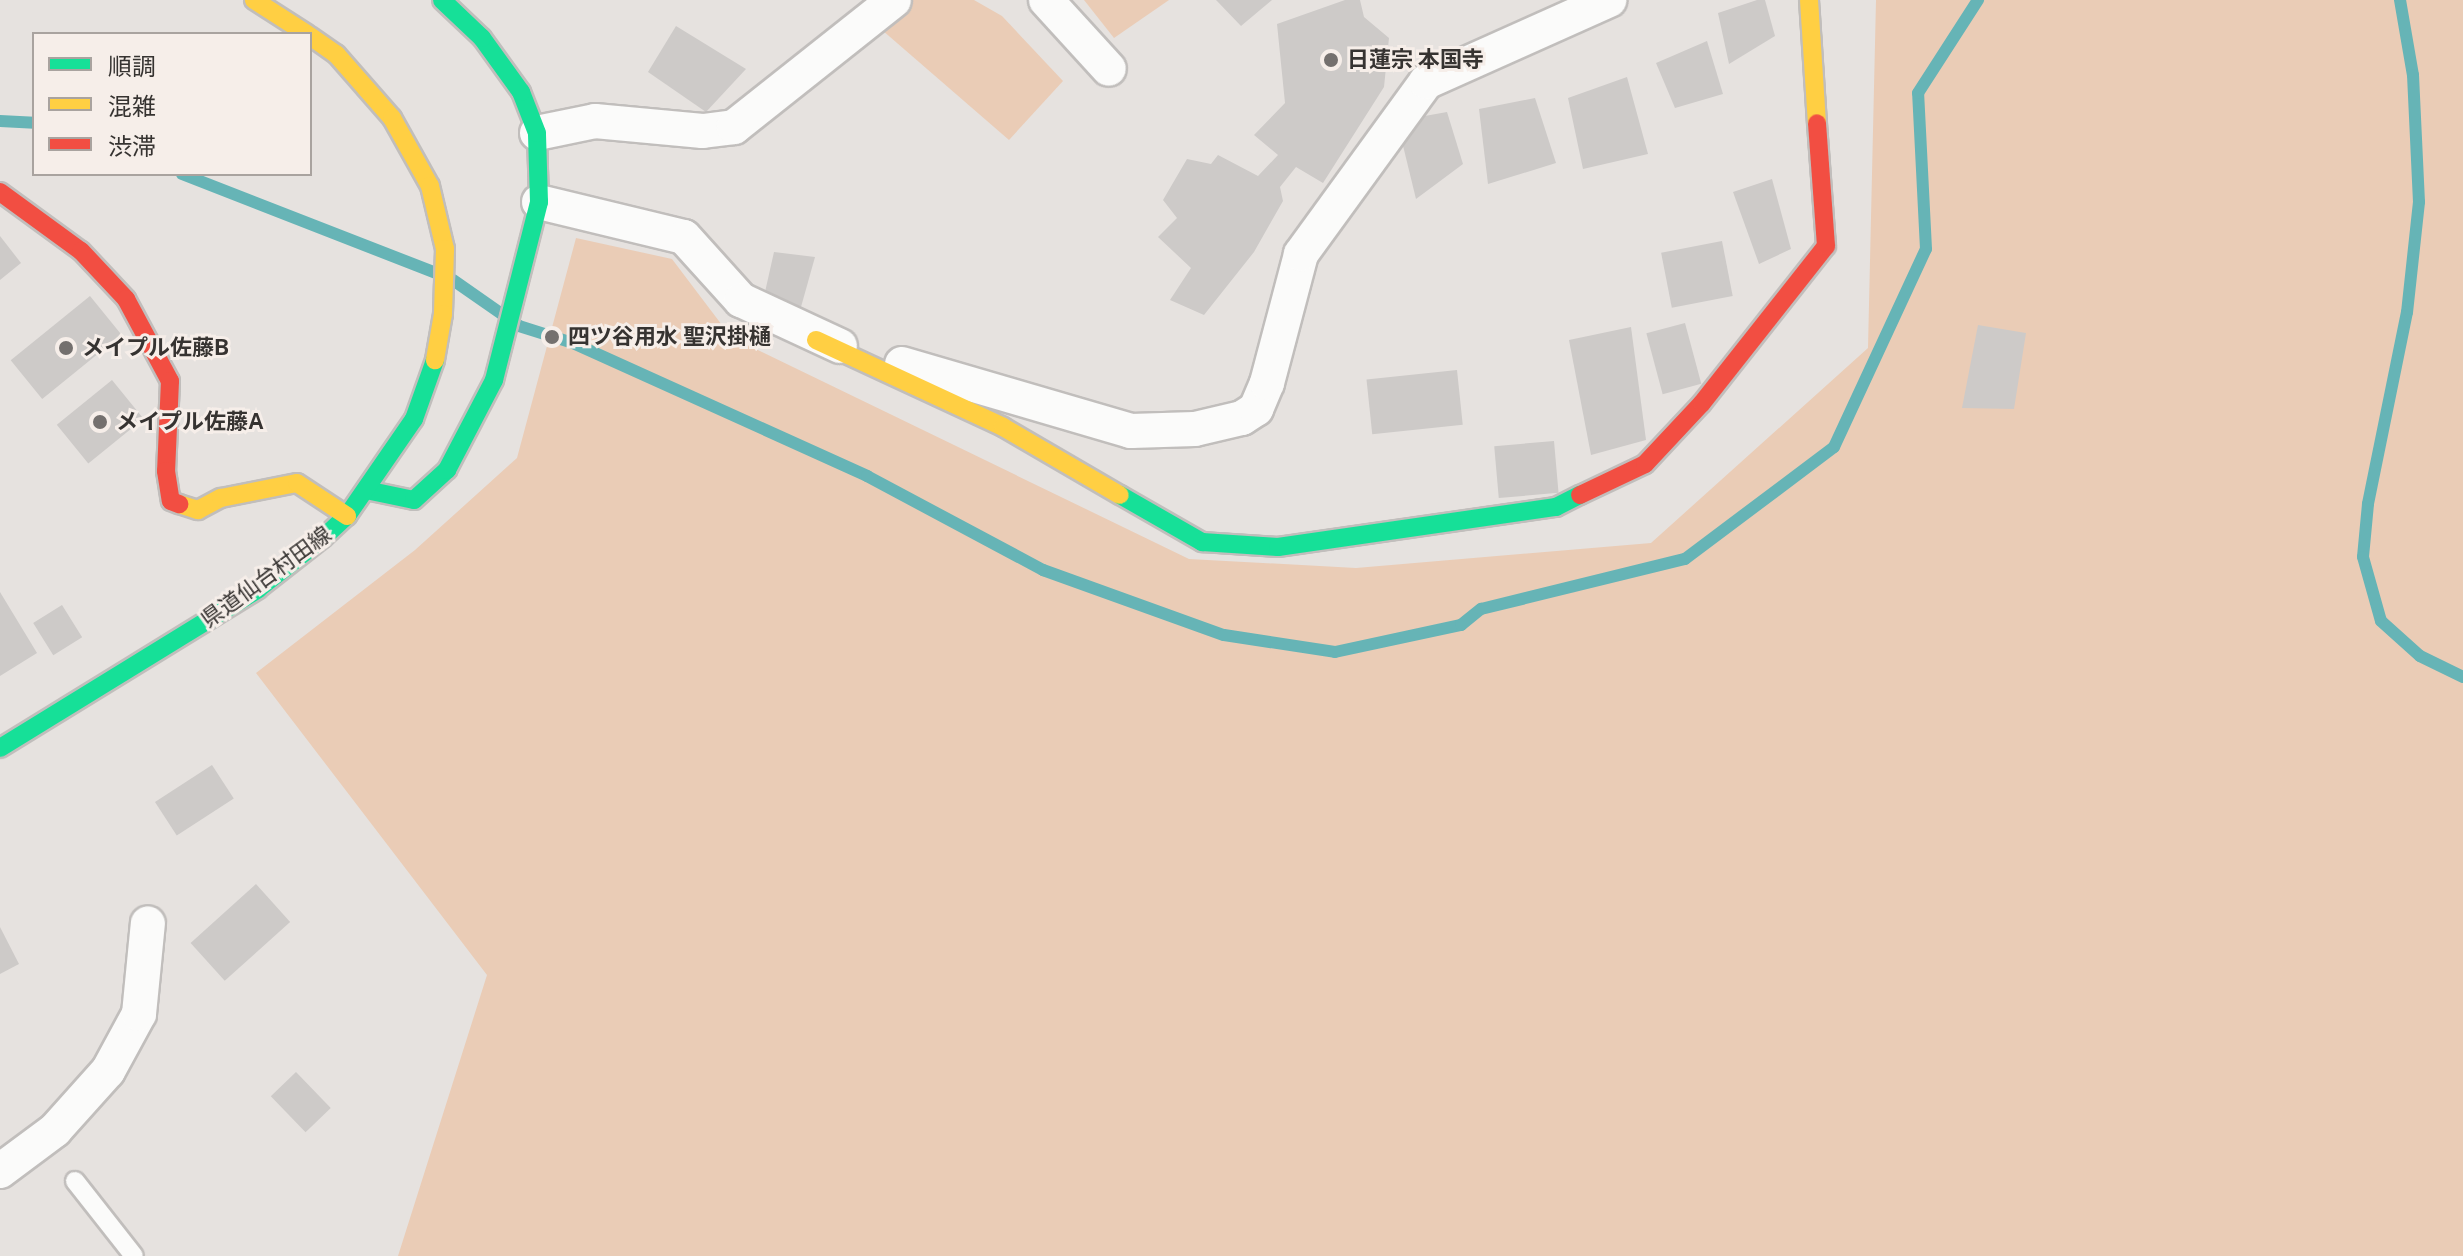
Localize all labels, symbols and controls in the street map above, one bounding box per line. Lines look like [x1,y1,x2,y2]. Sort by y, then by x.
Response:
legend [32,32,312,176]
place label: 日蓮宗 本国寺 [1347,47,1484,73]
marker: 日蓮宗 本国寺 [1322,51,1340,69]
text: 順調 [108,52,156,80]
text: 混雑 [108,92,156,120]
text: 渋滞 [108,132,156,160]
place label: 四ツ谷用水 聖沢掛樋 [568,324,771,350]
marker: 四ツ谷用水 聖沢掛樋 [543,328,561,346]
place label: メイプル佐藤B [82,335,229,361]
marker: メイプル佐藤B [57,339,75,357]
place label: メイプル佐藤A [116,409,264,435]
marker: メイプル佐藤A [91,413,109,431]
street label: 県道仙台村田線 [196,521,336,633]

